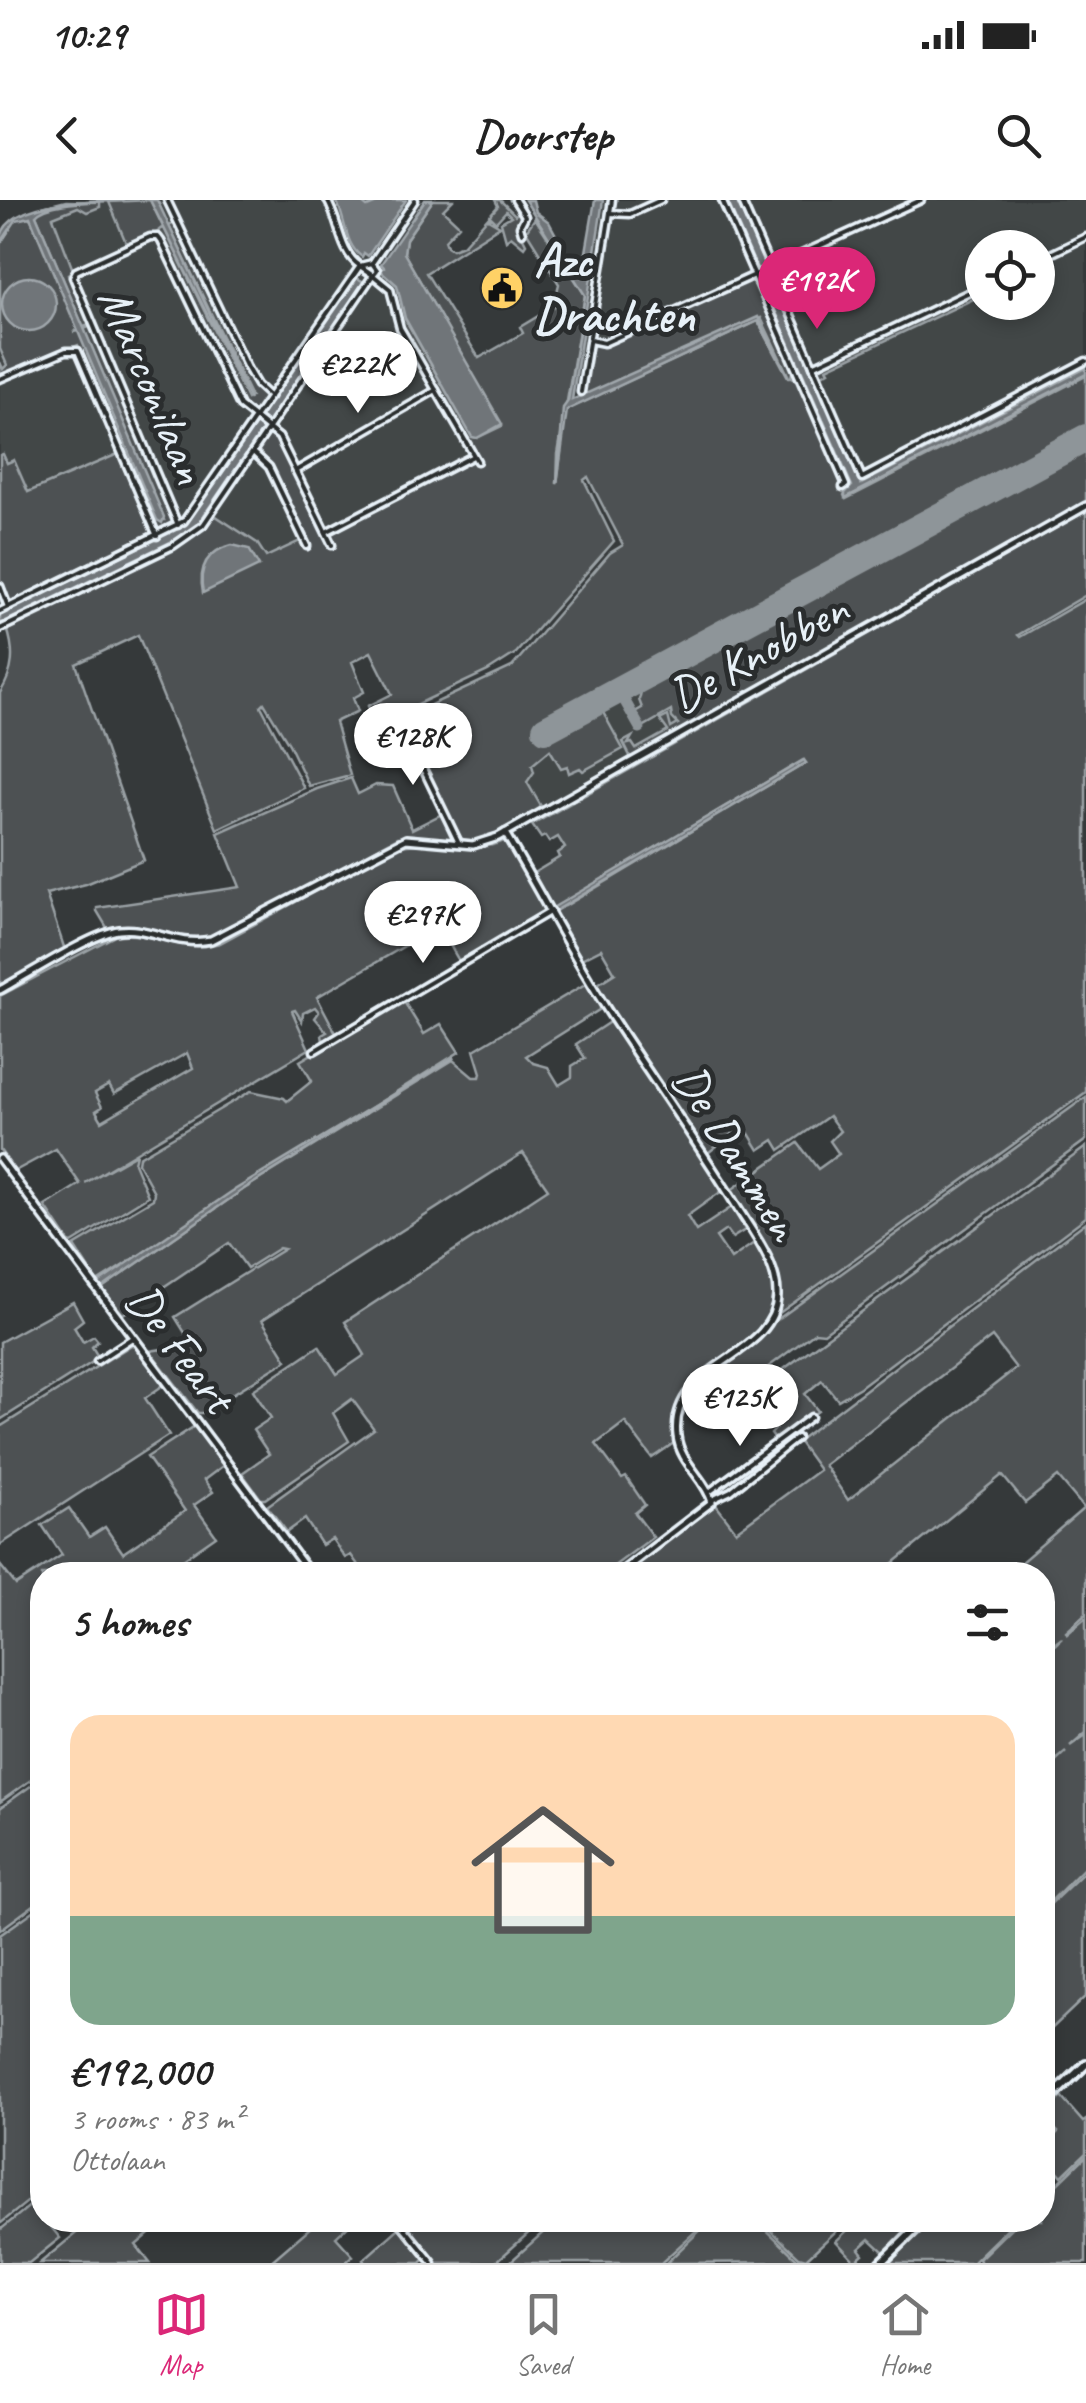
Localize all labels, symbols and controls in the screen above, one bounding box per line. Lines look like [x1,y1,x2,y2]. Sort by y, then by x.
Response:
text: 10:29 [50,12,125,59]
text: Doorstep [474,107,612,164]
icon: back [40,108,95,163]
icon: search [991,108,1046,163]
place label: Azc Drachten [534,230,696,345]
map controls [965,230,1055,320]
button: locate [965,230,1055,320]
pin: €192K [747,247,887,332]
text: €192K [780,259,854,300]
public building icon: Azc Drachten [479,265,525,311]
street label: Marconilaan [85,278,221,492]
pin: €222K [288,331,428,416]
text: €222K [321,343,395,384]
street label: De Knobben [658,578,859,726]
pin: €128K [343,703,483,788]
text: €128K [376,715,450,756]
pin: €297K [353,881,493,966]
text: €297K [386,893,460,934]
street label: De Dammen [660,1053,816,1253]
street label: De Feart [113,1272,251,1428]
pin: €125K [670,1364,810,1449]
text: €125K [703,1376,777,1417]
icon: filters [960,1595,1015,1650]
text: 5 homes [70,1596,188,1649]
icon: home [453,1780,633,1960]
text: €192,000 [70,2045,210,2098]
text: 3 rooms · 83 m² [70,2098,243,2139]
text: Ottolaan [70,2139,165,2180]
tab: Map [154,2287,209,2382]
tab: Saved [516,2287,571,2382]
tab: Home [878,2287,933,2382]

